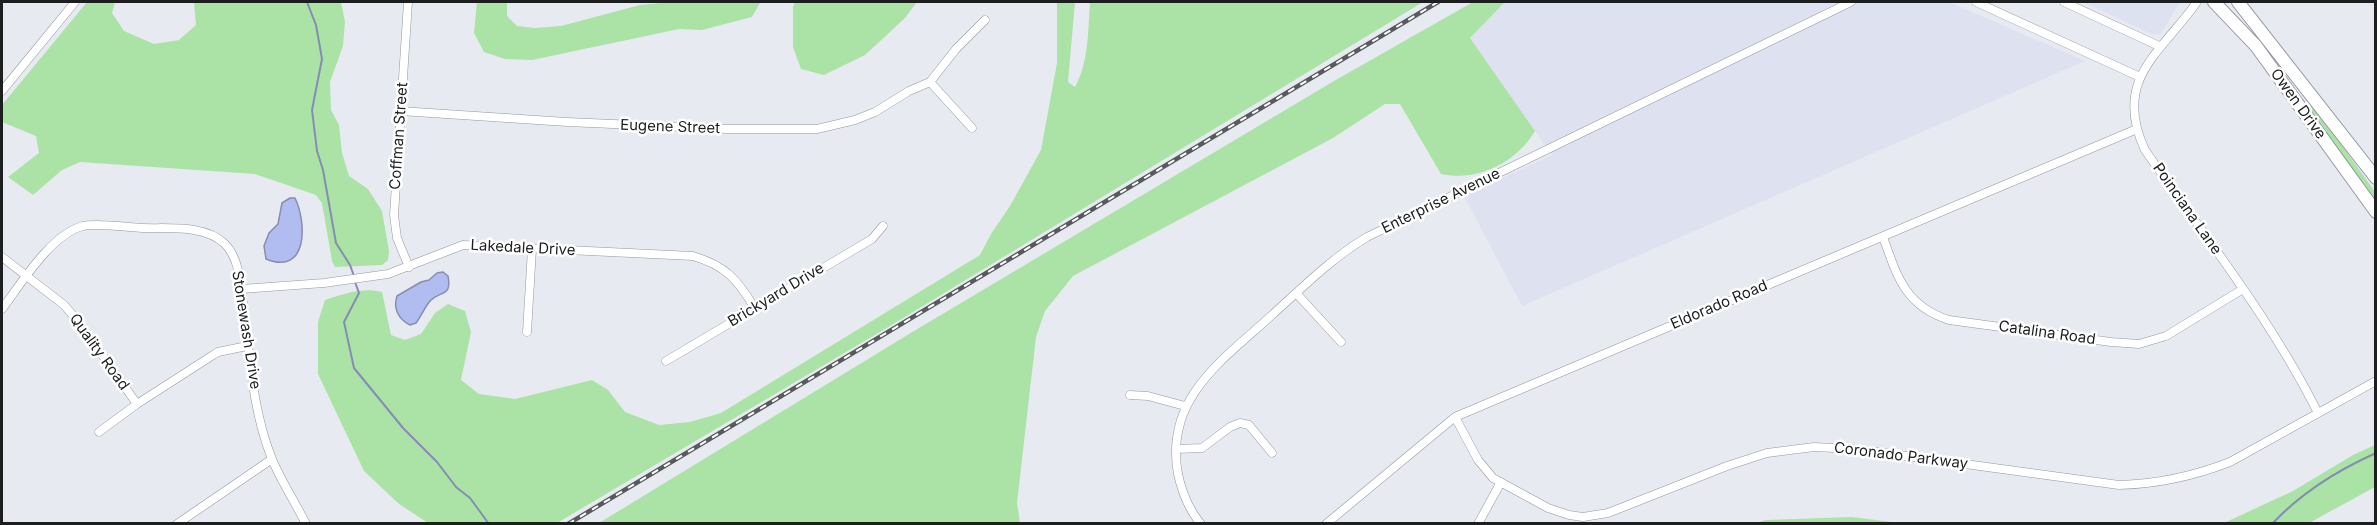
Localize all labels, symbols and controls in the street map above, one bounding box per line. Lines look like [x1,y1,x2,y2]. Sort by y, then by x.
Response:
street label: Owen Drive [2266,65,2330,143]
street label: Coffman Street [386,82,412,190]
street label: Eugene Street [620,116,720,138]
street label: Poinciana Lane [2149,160,2225,258]
street label: Enterprise Avenue [1379,165,1503,237]
street label: Lakedale Drive [470,236,576,260]
street label: Brickyard Drive [725,259,827,331]
street label: Stonewash Drive [228,270,264,390]
street label: Eldorado Road [1668,276,1770,334]
street label: Quality Road [65,310,133,394]
street label: Catalina Road [1997,317,2097,349]
street label: Coronado Parkway [1833,439,1969,473]

